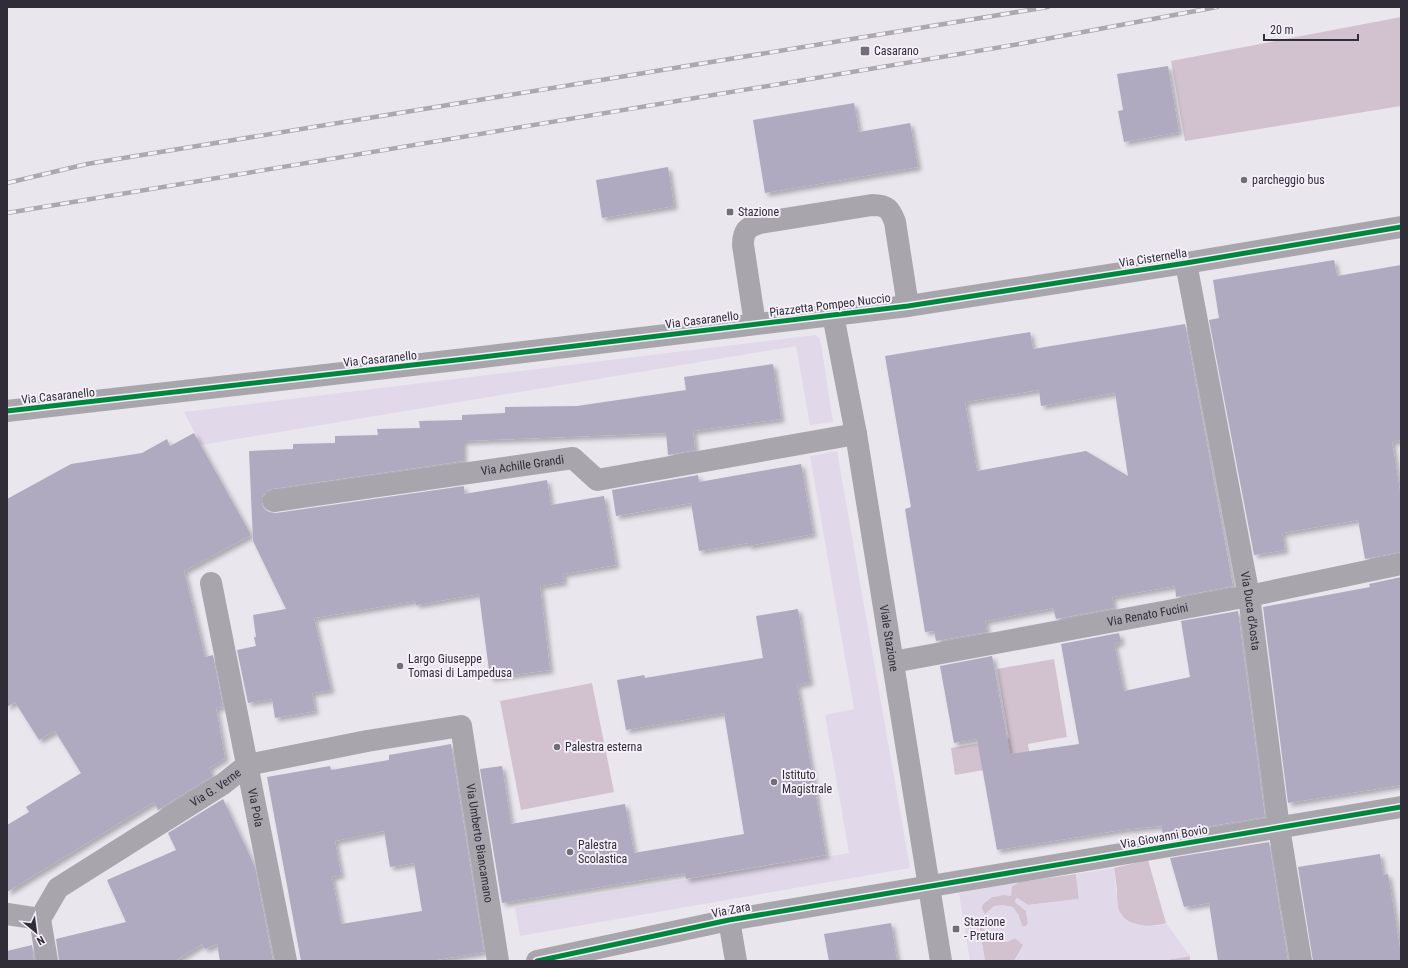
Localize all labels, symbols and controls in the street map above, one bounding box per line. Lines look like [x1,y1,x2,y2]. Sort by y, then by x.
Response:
scale bar [1264,16,1358,42]
text: 20 m [1270,23,1294,37]
place label: Casarano [874,44,919,58]
marker: Casarano [859,45,871,57]
place label: parcheggio bus [1252,173,1325,187]
marker: parcheggio bus [1239,175,1249,185]
place label: Stazione [738,205,779,219]
marker: Stazione [725,207,735,217]
street label: Via Cisternella [1118,246,1188,270]
street label: Piazzetta Pompeo Nuccio [769,291,891,319]
street label: Via Casaranello [664,309,740,331]
street label: Via Casaranello [343,348,417,370]
street label: Via Casaranello [21,385,95,407]
street label: Via Achille Grandi [480,452,565,478]
street label: Via Duca d'Aosta [1238,570,1263,652]
street label: Via Renato Fucini [1106,600,1189,629]
street label: Viale Stazione [877,604,901,673]
place label: Largo Giuseppe Tomasi di Lampedusa [408,652,512,680]
marker: Largo Giuseppe Tomasi di Lampedusa [395,661,405,671]
place label: Palestra esterna [565,740,642,754]
marker: Palestra esterna [552,742,562,752]
street label: Via G. Verne [188,765,244,810]
place label: Istituto Magistrale [782,768,832,796]
marker: Istituto Magistrale [769,777,779,787]
street label: Via Umberto Biancamano [463,783,496,904]
street label: Via Pola [245,787,266,828]
street label: Via Giovanni Bovio [1119,822,1209,852]
place label: Palestra Scolastica [578,838,628,866]
marker: Palestra Scolastica [565,847,575,857]
street label: Via Zara [710,899,752,921]
north arrow [16,912,56,952]
place label: Stazione - Pretura [964,915,1005,943]
marker: Stazione - Pretura [951,924,961,934]
text: N [34,933,47,948]

